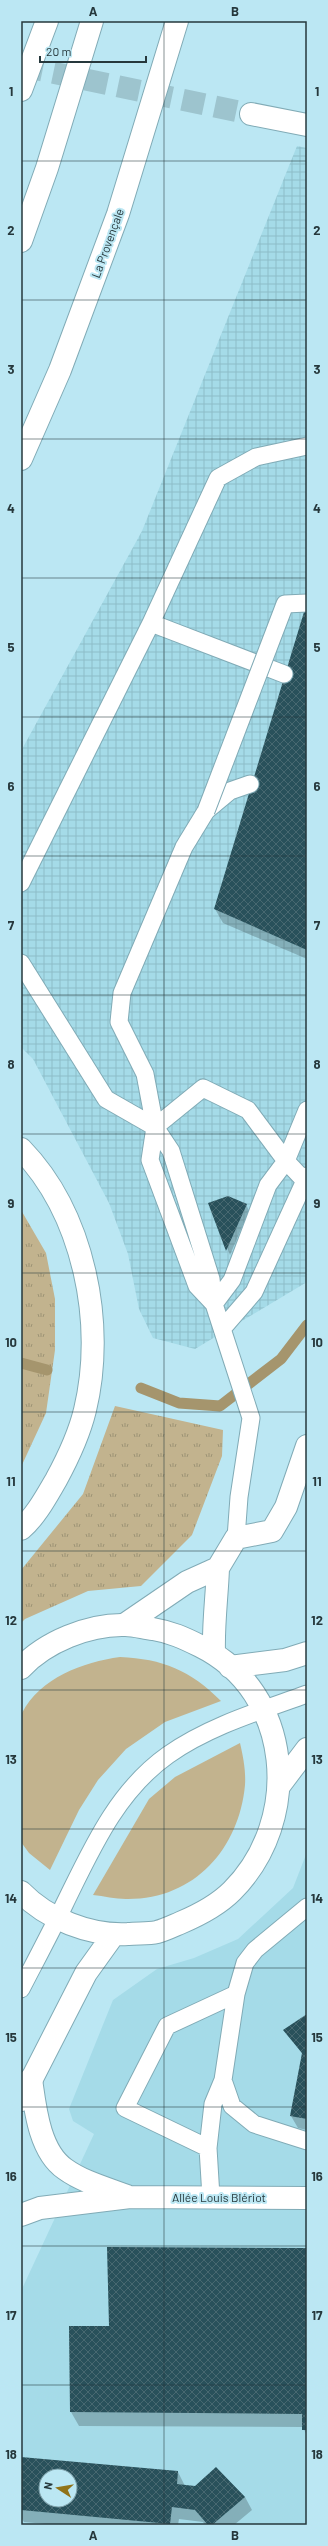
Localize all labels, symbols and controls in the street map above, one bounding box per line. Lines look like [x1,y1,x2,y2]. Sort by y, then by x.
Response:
text: A [89,3,98,19]
text: B [231,3,239,19]
scale bar [40,38,146,64]
text: 20 m [46,44,72,58]
text: 1 [9,83,13,99]
text: 1 [315,83,319,99]
street label: La Provençale [88,206,126,280]
text: 2 [7,222,15,238]
text: 2 [313,222,321,238]
text: 3 [7,361,15,377]
text: 3 [313,361,321,377]
text: 4 [7,500,15,516]
text: 4 [313,500,321,516]
text: 5 [7,639,15,655]
text: 5 [313,639,321,655]
text: 6 [8,778,15,794]
text: 6 [314,778,321,794]
text: 7 [8,917,15,933]
text: 7 [314,917,321,933]
text: 8 [7,1056,15,1072]
text: 8 [313,1056,321,1072]
text: 9 [8,1195,15,1211]
text: 9 [314,1195,321,1211]
text: 10 [5,1334,17,1350]
text: 10 [311,1334,323,1350]
text: 11 [6,1473,16,1489]
text: 11 [312,1473,322,1489]
text: 12 [5,1612,17,1628]
text: 12 [311,1612,323,1628]
text: 13 [5,1751,17,1767]
text: 13 [311,1751,323,1767]
text: 14 [5,1890,17,1906]
text: 14 [311,1890,323,1906]
text: 15 [5,2029,17,2045]
text: 15 [311,2029,323,2045]
text: 16 [5,2168,17,2184]
text: 16 [311,2168,323,2184]
street label: Allée Louis Blériot [172,2190,266,2204]
text: 17 [5,2307,17,2323]
text: 17 [311,2307,323,2323]
text: 18 [5,2446,17,2462]
text: 18 [311,2446,323,2462]
north arrow [38,2468,78,2508]
text: N [41,2481,55,2491]
text: A [89,2527,98,2543]
text: B [231,2527,239,2543]

